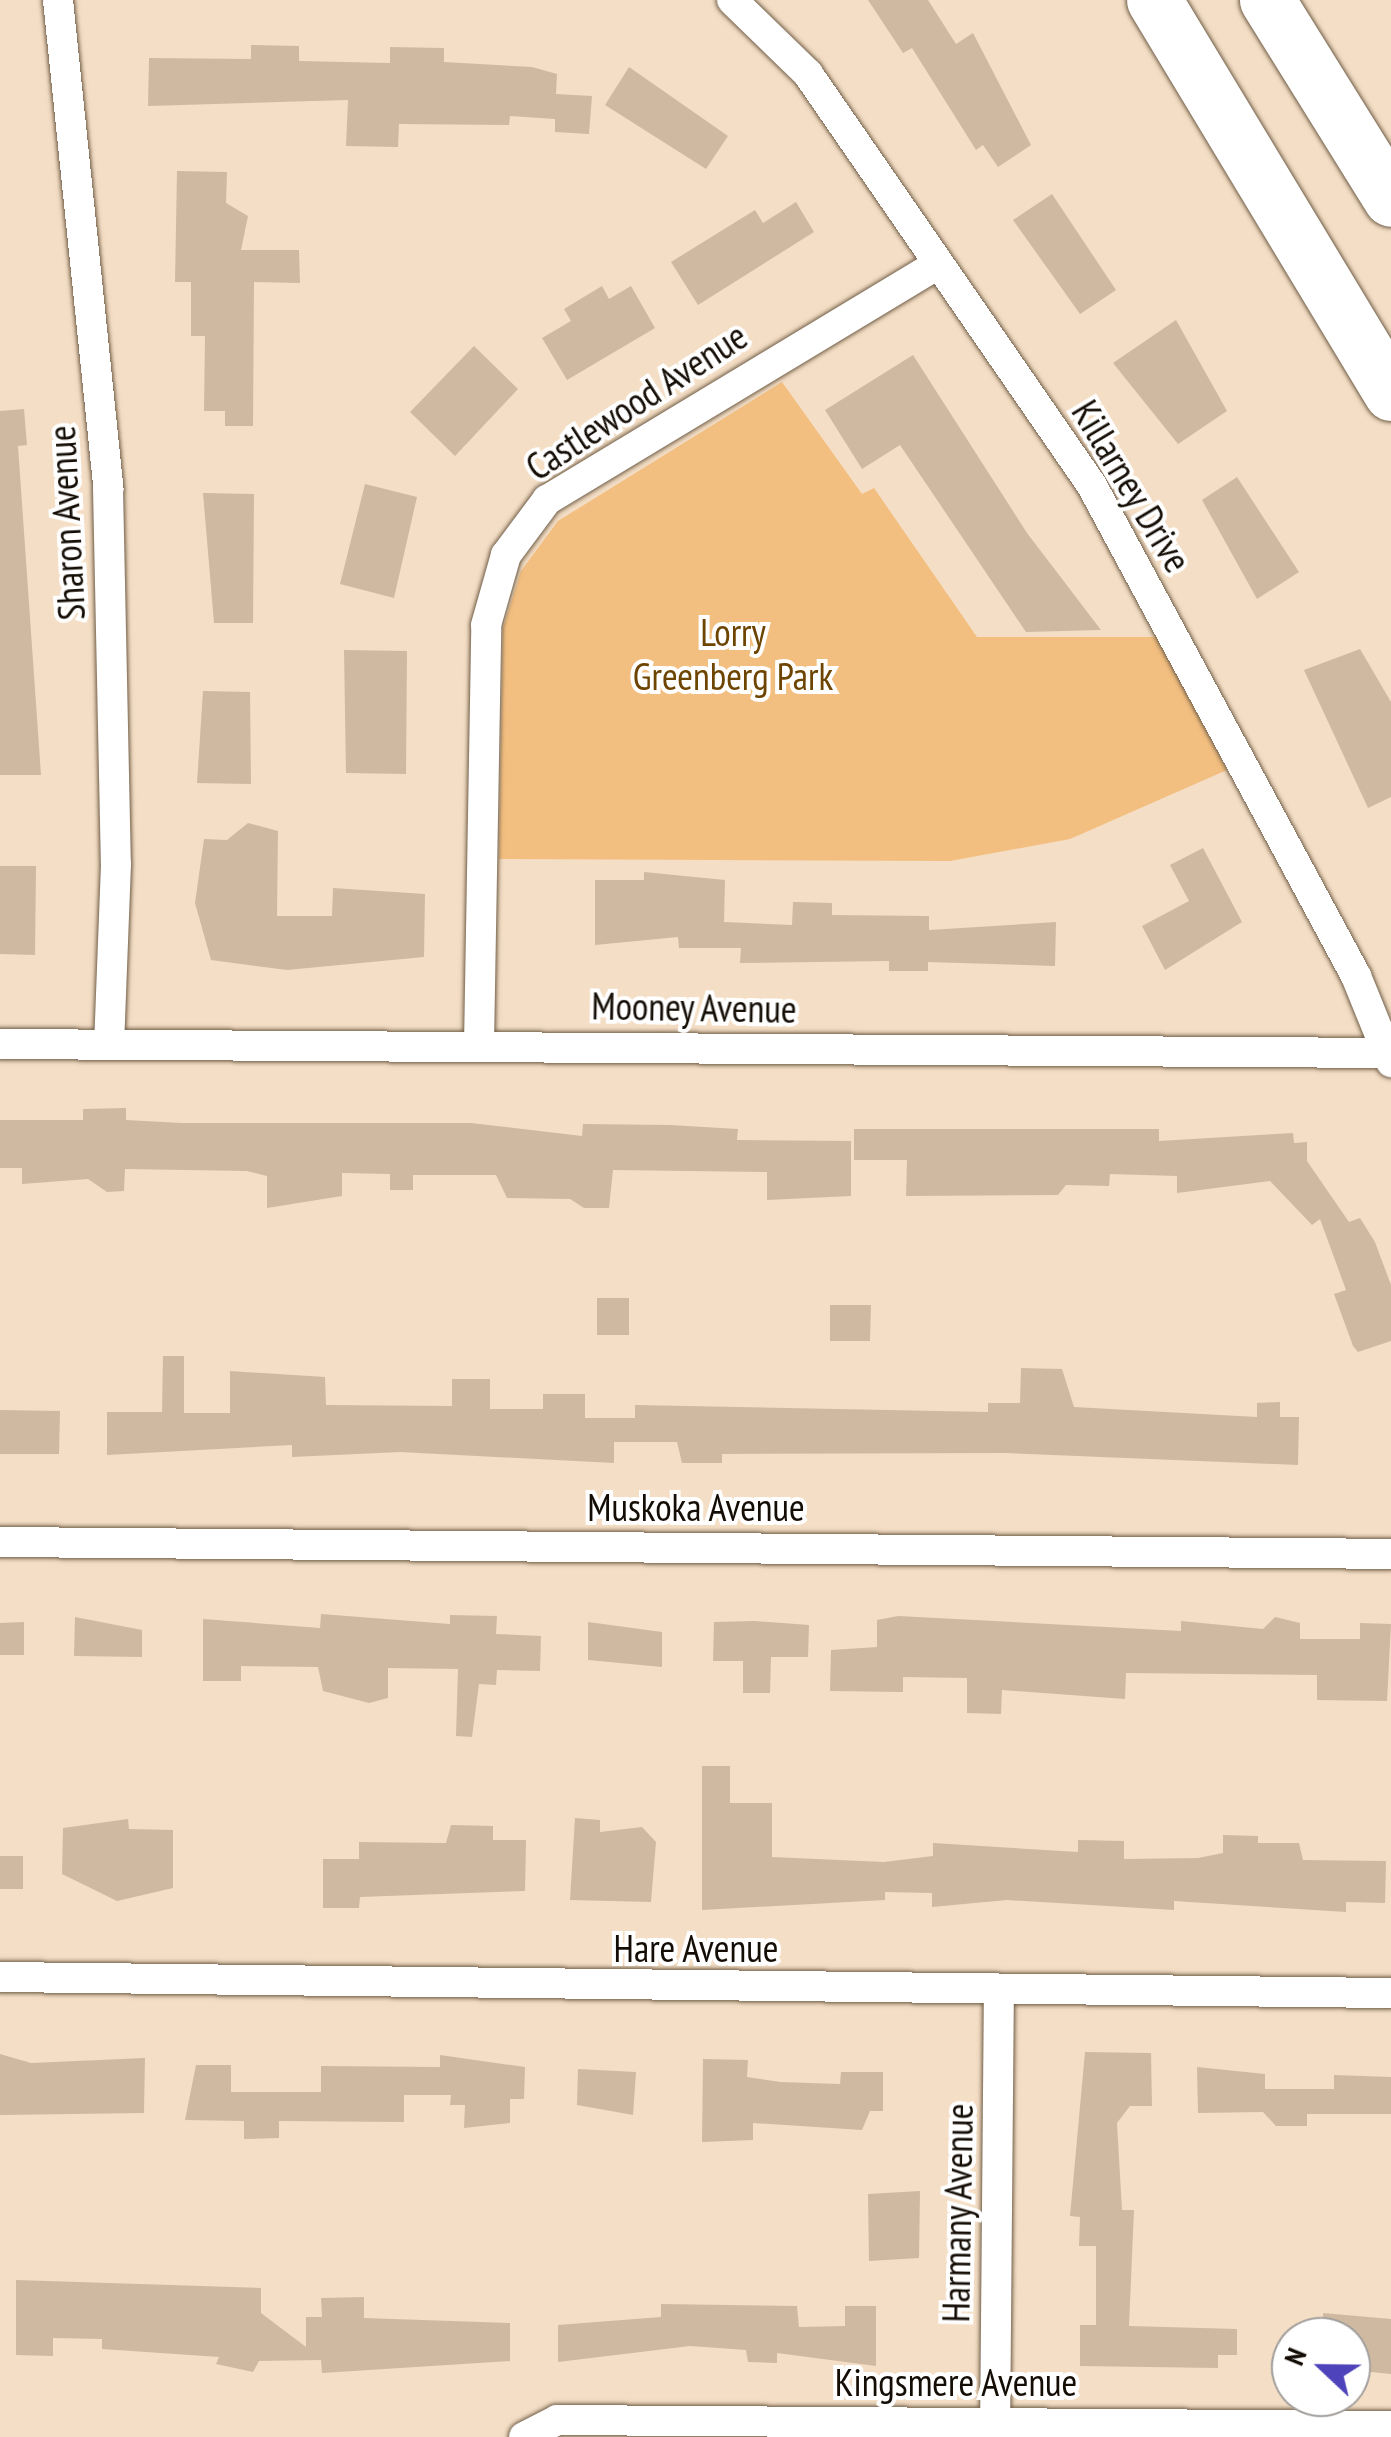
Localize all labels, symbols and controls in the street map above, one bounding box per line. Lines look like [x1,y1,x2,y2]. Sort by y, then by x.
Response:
street label: Castlewood Avenue [517,312,755,490]
street label: Killarney Drive [1063,391,1201,581]
street label: Sharon Avenue [38,424,94,622]
park label: Lorry Greenberg Park [633,609,833,698]
street label: Mooney Avenue [590,982,798,1032]
street label: Muskoka Avenue [587,1484,805,1530]
street label: Hare Avenue [613,1925,779,1971]
street label: Harmany Avenue [932,2102,982,2324]
north arrow [1271,2317,1371,2417]
text: N [1275,2342,1315,2370]
street label: Kingsmere Avenue [834,2359,1078,2405]

